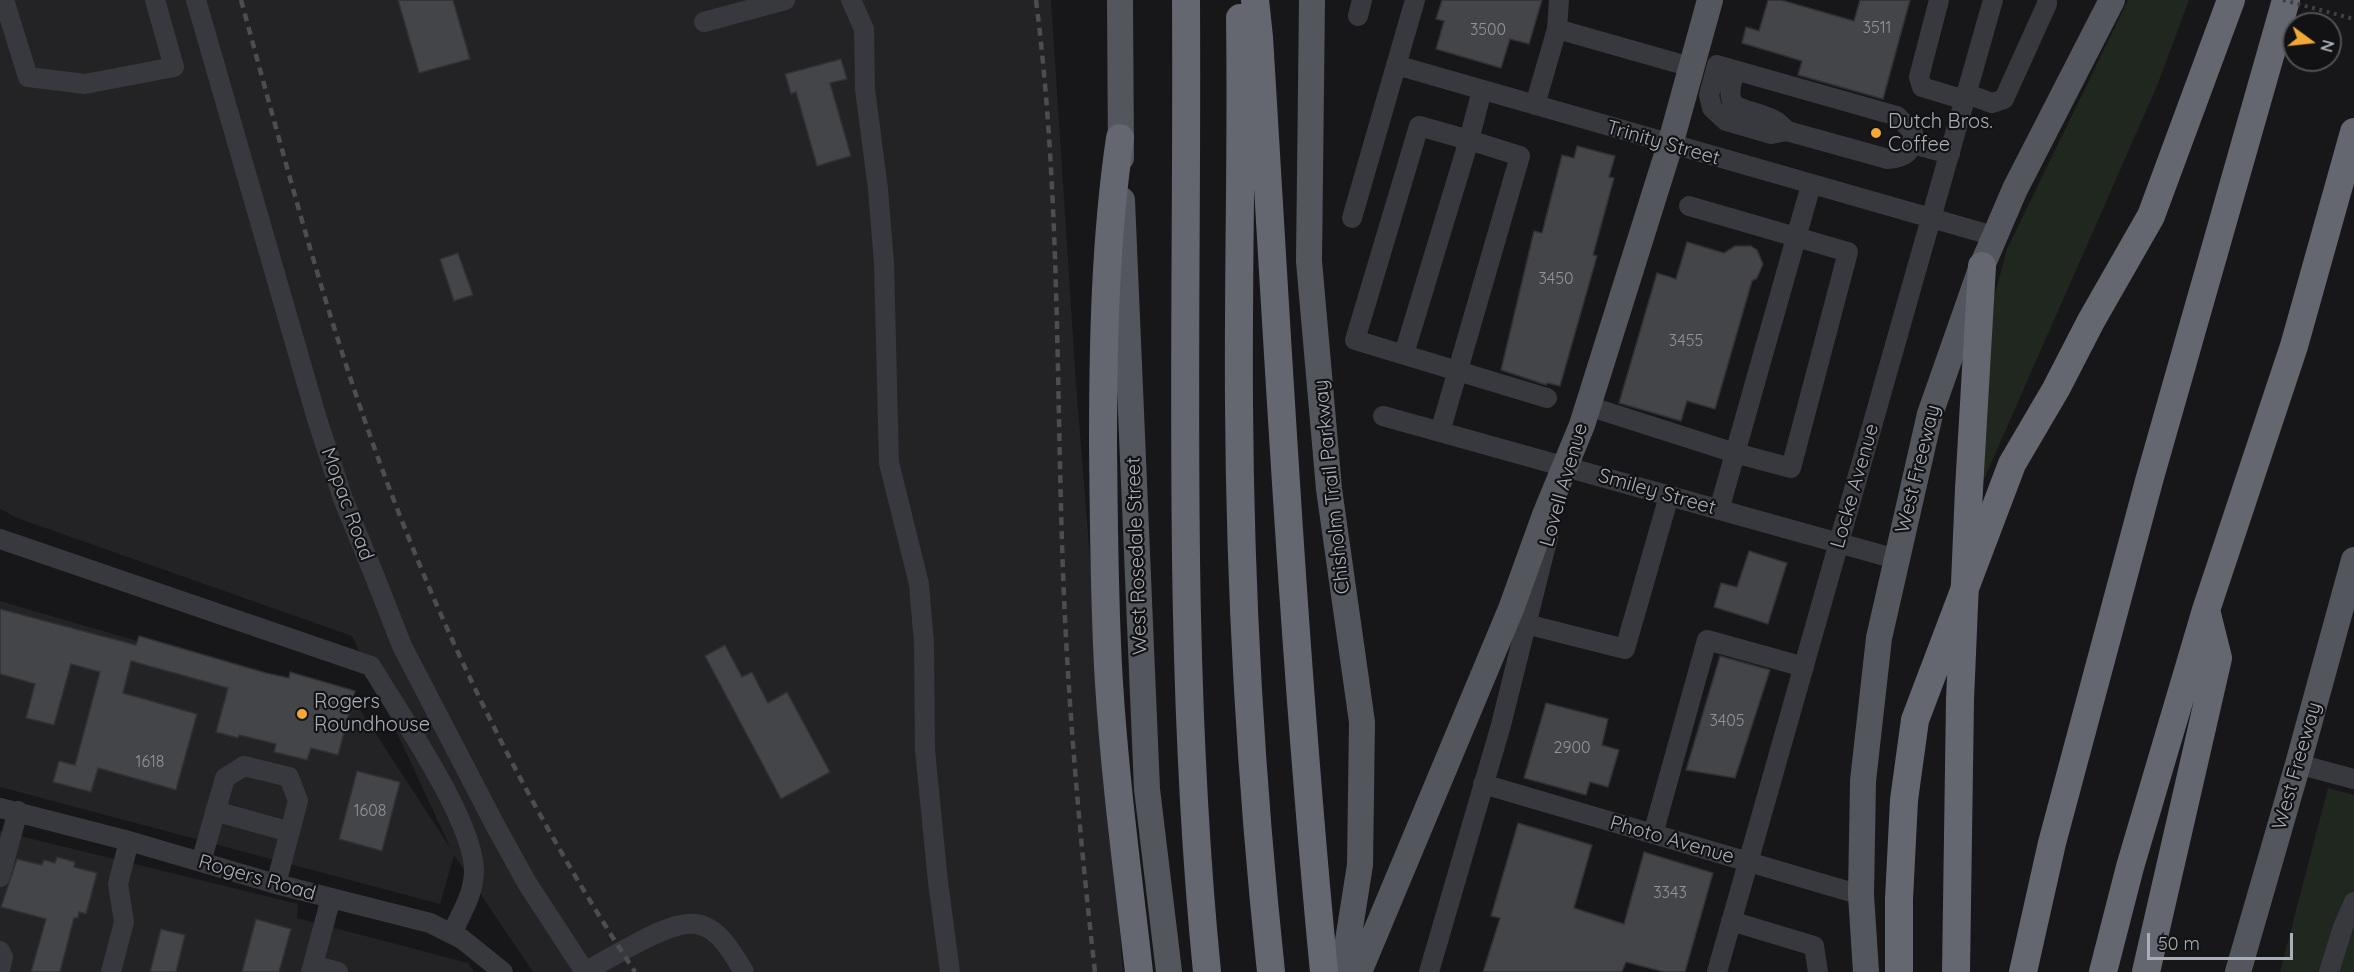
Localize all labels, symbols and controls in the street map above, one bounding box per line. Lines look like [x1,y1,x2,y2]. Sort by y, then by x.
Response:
north arrow [2282,12,2342,72]
house number: 3511 [1863,18,1891,38]
house number: 3500 [1470,20,1506,40]
text: N [2316,38,2339,54]
place label: Dutch Bros. Coffee [1888,110,1993,157]
street label: Trinity Street [1603,115,1723,171]
marker: Dutch Bros. Coffee [1869,126,1883,140]
house number: 3450 [1538,269,1574,289]
house number: 3455 [1669,331,1703,351]
street label: Chisholm Trail Parkway [1309,379,1355,595]
street label: West Freeway [1890,402,1946,536]
street label: Lovell Avenue [1535,420,1593,550]
street label: Locke Avenue [1826,421,1884,551]
street label: Mopac Road [315,444,379,564]
street label: West Rosedale Street [1122,457,1152,655]
street label: Smiley Street [1596,464,1718,520]
place label: Rogers Roundhouse [314,690,430,737]
street label: West Freeway [2267,699,2327,833]
marker: Rogers Roundhouse [295,707,309,721]
house number: 3405 [1709,711,1745,731]
house number: 2900 [1554,738,1590,758]
house number: 1618 [135,752,165,772]
house number: 1608 [354,801,386,821]
street label: Photo Avenue [1607,811,1737,869]
street label: Rogers Road [196,850,318,906]
house number: 3343 [1653,883,1687,903]
scale bar [2150,921,2296,959]
text: 50 m [2158,932,2200,955]

